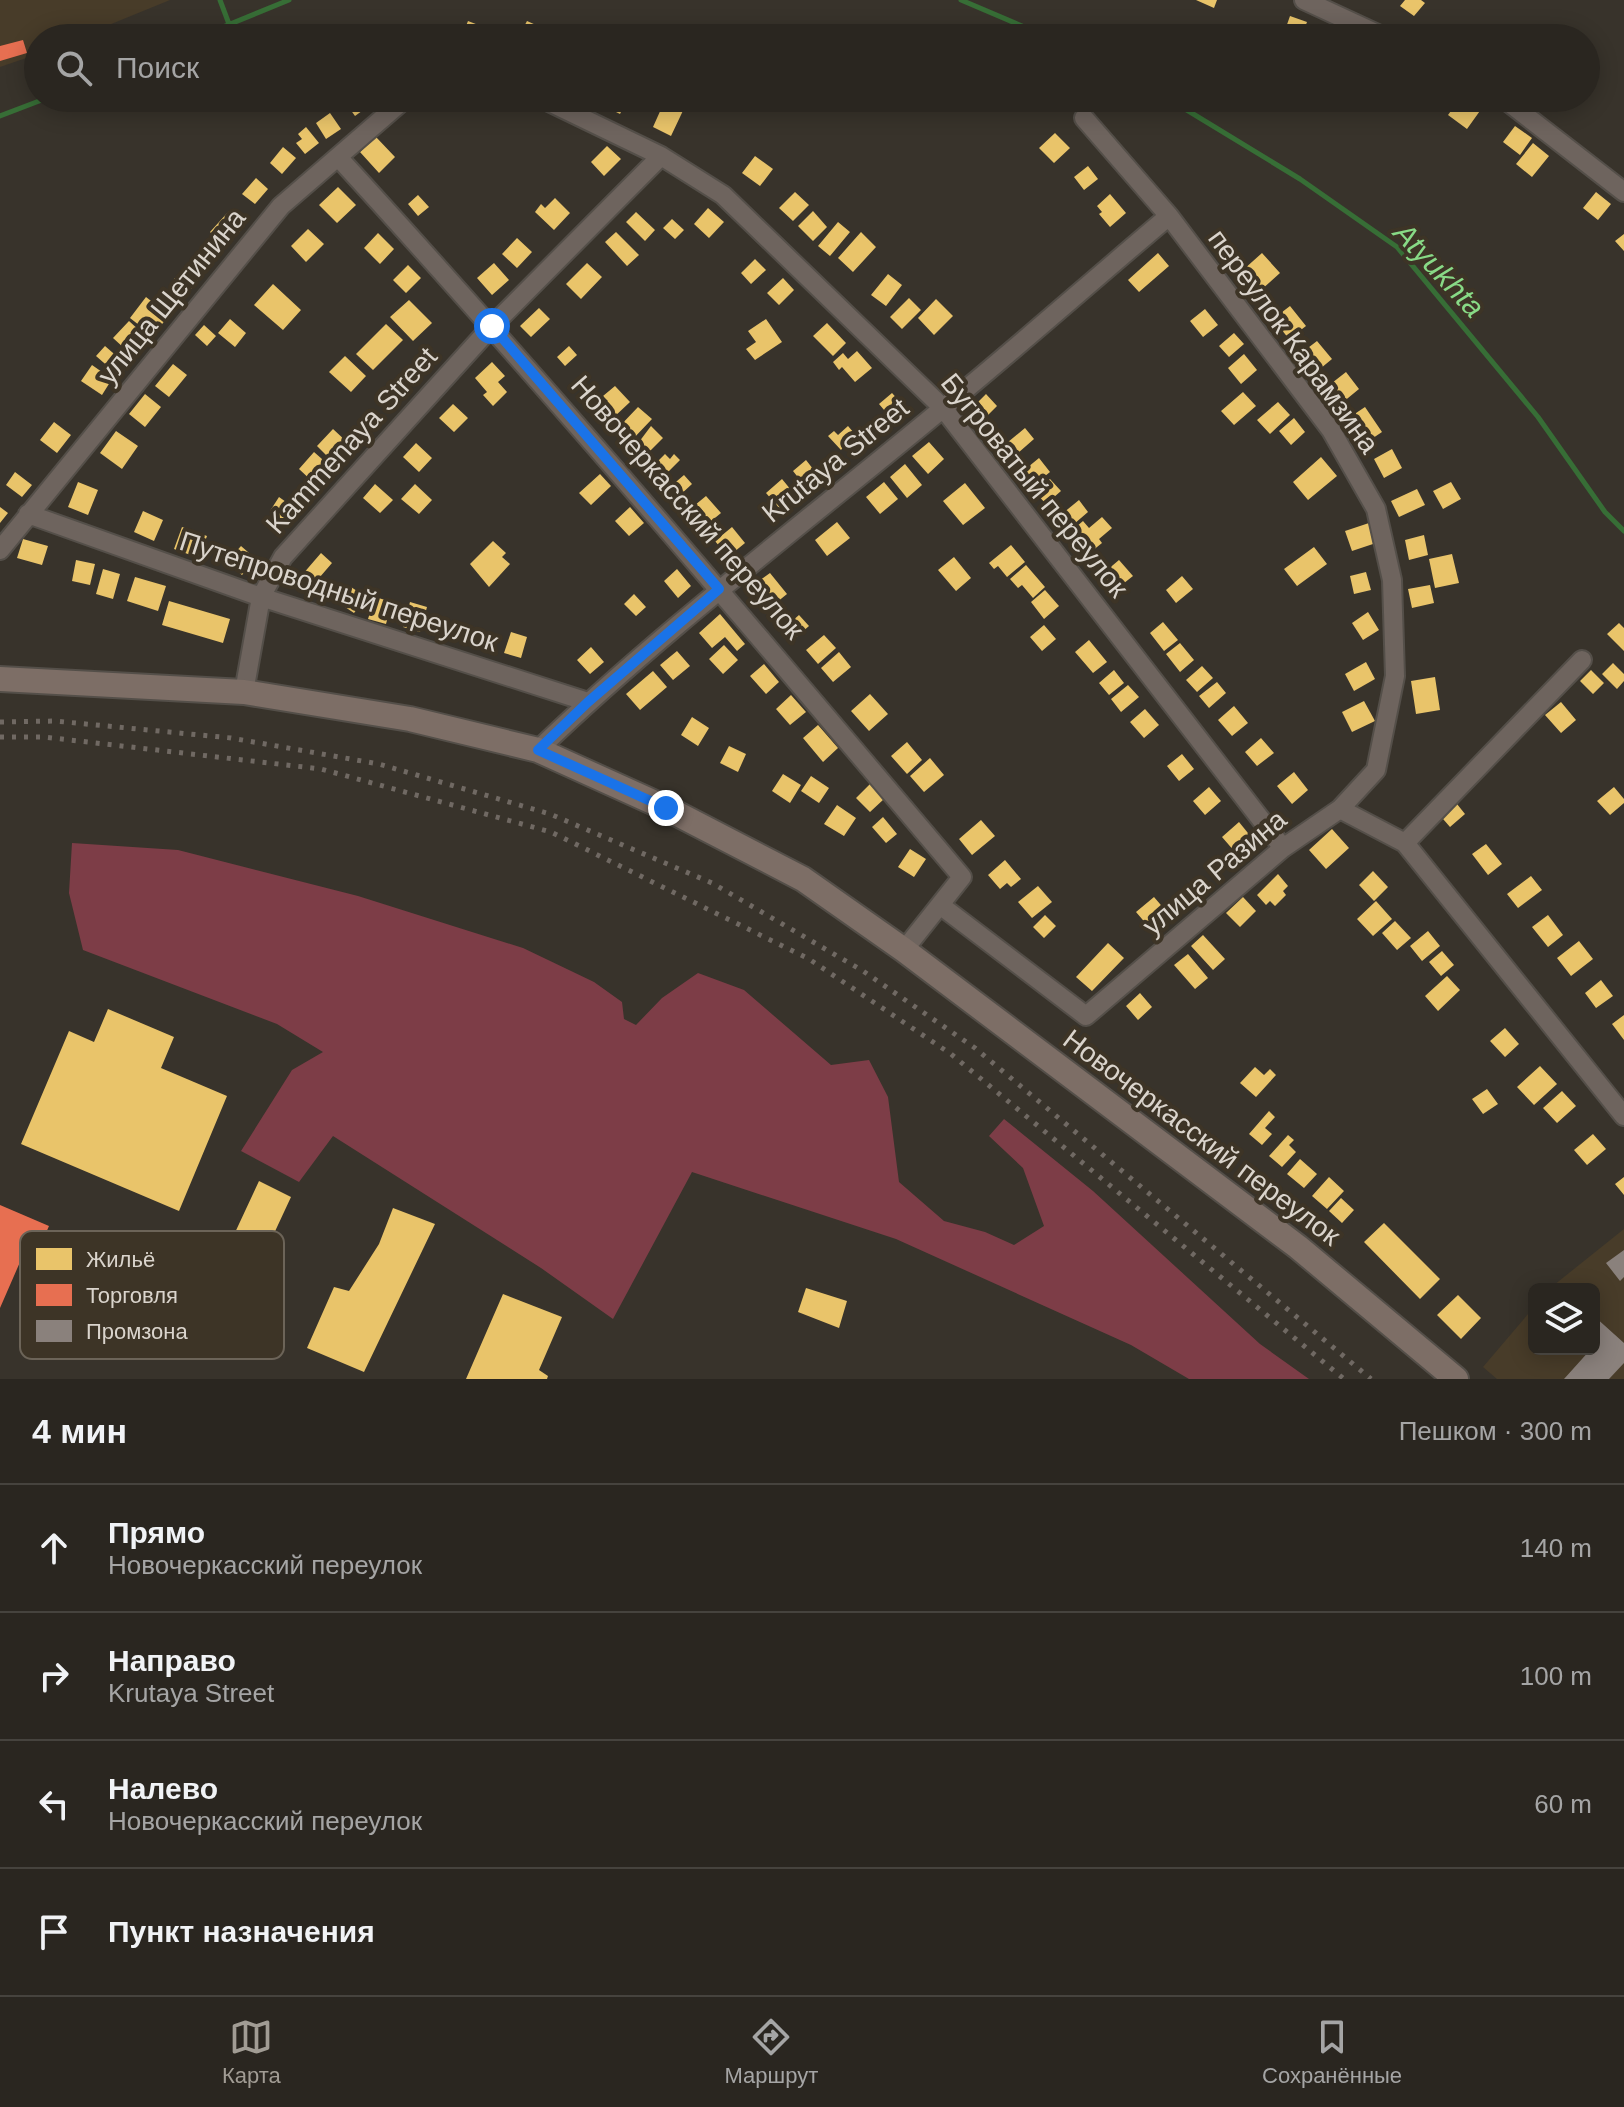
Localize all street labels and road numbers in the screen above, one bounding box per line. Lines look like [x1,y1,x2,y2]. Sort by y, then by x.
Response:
street label: улица Щетинина [91,202,252,390]
street label: переулок Карамзина [1202,223,1385,459]
street label: Kammenaya Street [260,341,443,540]
street label: Бугроватый переулок [935,367,1135,604]
street label: Новочеркасский переулок [565,370,811,646]
street label: Krutaya Street [756,392,915,529]
street label: Путепроводный переулок [176,525,503,658]
street label: улица Разина [1136,803,1293,941]
street label: Новочеркасский переулок [1057,1023,1347,1252]

